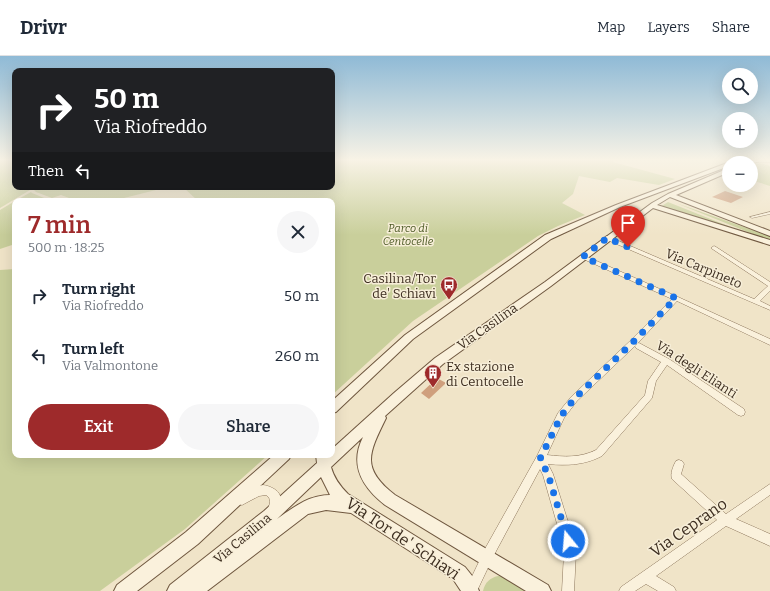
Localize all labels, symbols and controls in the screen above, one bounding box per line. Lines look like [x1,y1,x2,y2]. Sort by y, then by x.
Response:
text: Drivr [20,16,67,39]
text: Map [597,19,625,36]
text: Layers [647,19,690,36]
text: Share [712,19,750,36]
map controls [722,68,758,192]
button: search [722,68,758,104]
text: 50 m [94,82,159,115]
icon: right [28,84,80,136]
button: + [722,112,758,148]
text: Via Riofreddo [94,116,207,138]
button: − [722,156,758,192]
icon: left [72,160,94,182]
text: Then [28,162,64,180]
pin [611,206,645,247]
text: 7 min [28,211,91,239]
button: close [277,211,319,253]
icon: arrive [617,212,639,234]
park label: Parco di Centocelle [383,222,434,248]
text: 500 m · 18:25 [28,240,104,255]
street label: Via Carpineto [663,246,744,291]
place label: Casilina/Tor de' Schiavi [363,271,436,301]
bus stop icon: Casilina/Tor de' Schiavi [439,275,459,300]
text: Turn right [62,280,135,298]
icon: right [28,285,50,307]
text: 50 m [284,287,319,305]
text: Via Riofreddo [62,298,144,313]
street label: Via Casilina [454,300,520,353]
street label: Via degli Elianti [653,338,740,401]
text: Turn left [62,340,124,358]
icon: left [28,345,50,367]
text: 260 m [275,347,319,365]
text: Via Valmontone [62,358,158,373]
place label: Ex stazione di Centocelle [446,359,524,389]
building icon: Ex stazione di Centocelle [423,363,443,388]
button: Exit [28,404,170,450]
button: Share [178,404,319,450]
street label: Via Tor de' Schiavi [342,493,463,584]
street label: Via Ceprano [646,494,730,561]
street label: Via Casilina [211,510,274,567]
position arrow [547,520,589,562]

